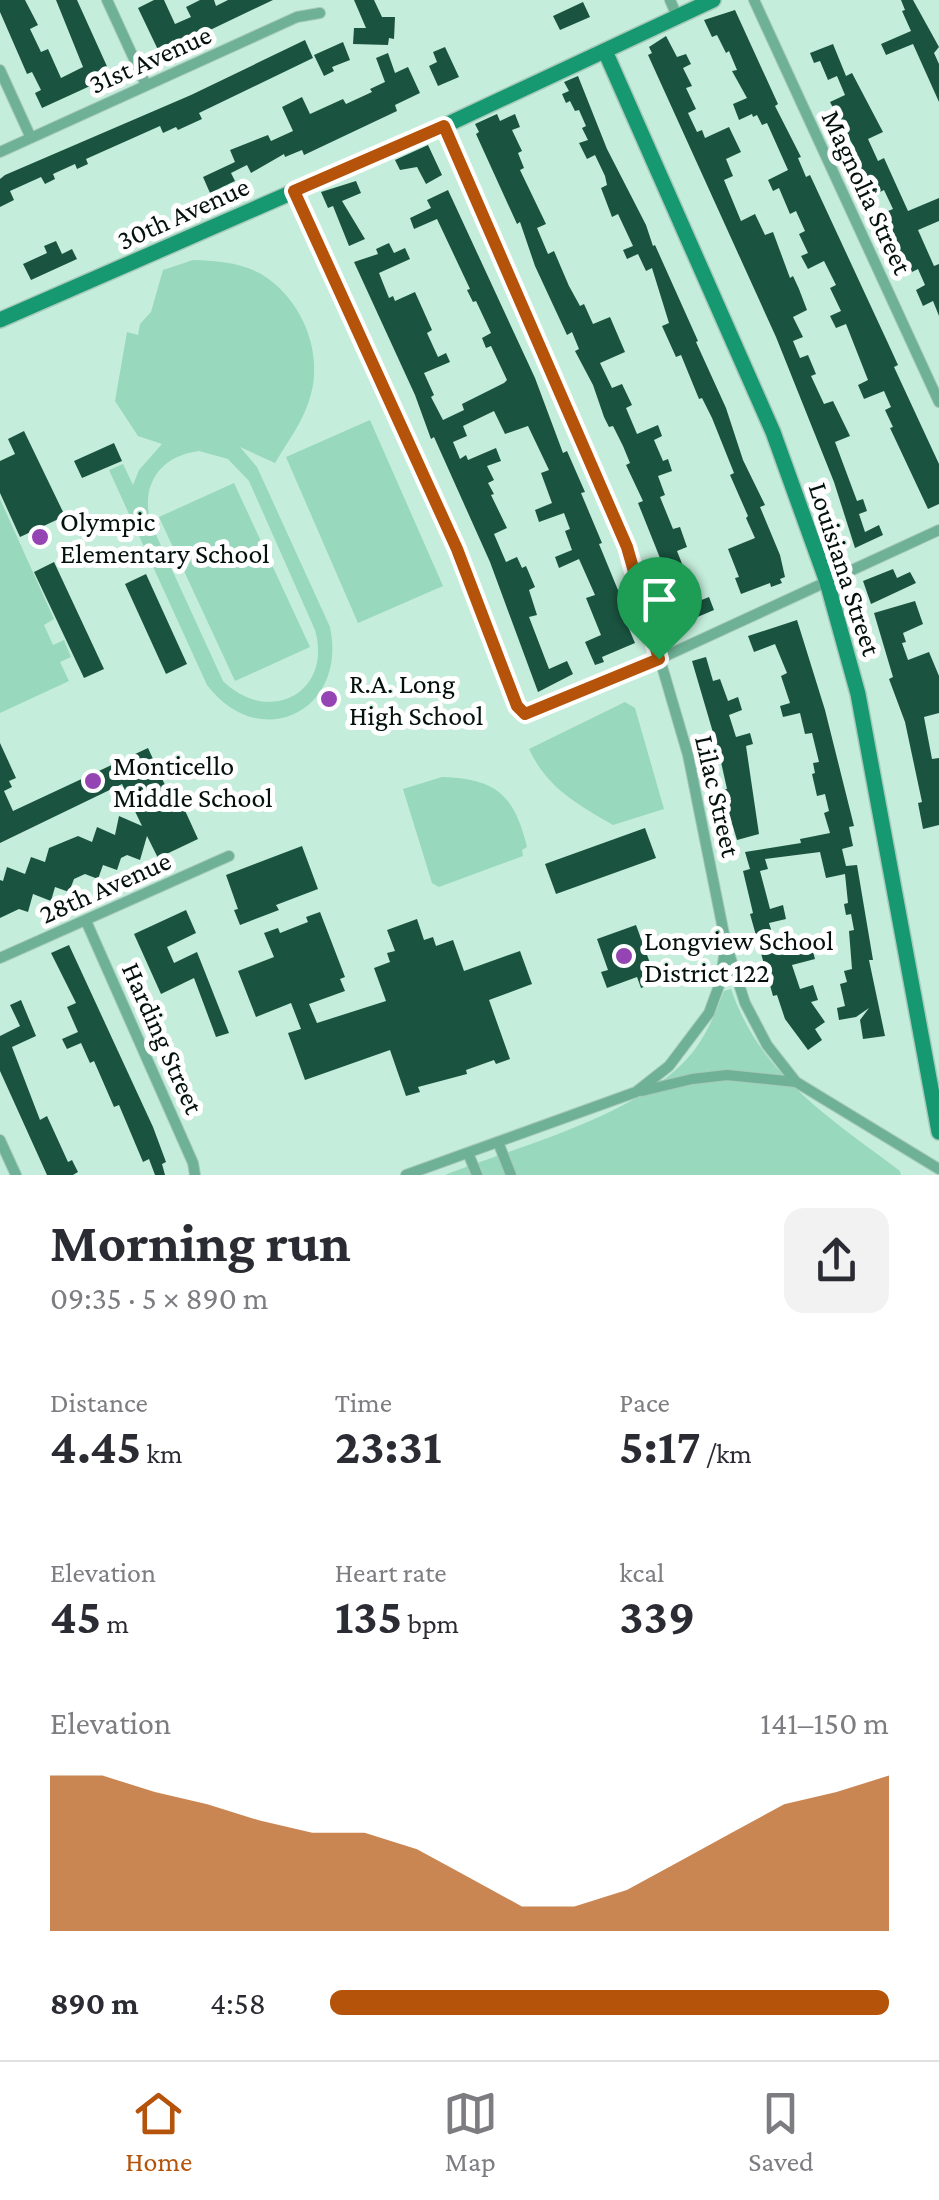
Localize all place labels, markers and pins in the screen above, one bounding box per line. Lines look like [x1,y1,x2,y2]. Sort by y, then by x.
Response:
place label: Olympic Elementary School [60,506,270,569]
marker: Olympic Elementary School [29,526,51,548]
pin [617,557,702,660]
place label: R.A. Long High School [349,668,483,731]
marker: R.A. Long High School [318,688,340,710]
place label: Monticello Middle School [113,750,273,813]
marker: Monticello Middle School [82,770,104,792]
place label: Longview School District 122 [644,925,834,988]
marker: Longview School District 122 [613,945,635,967]

